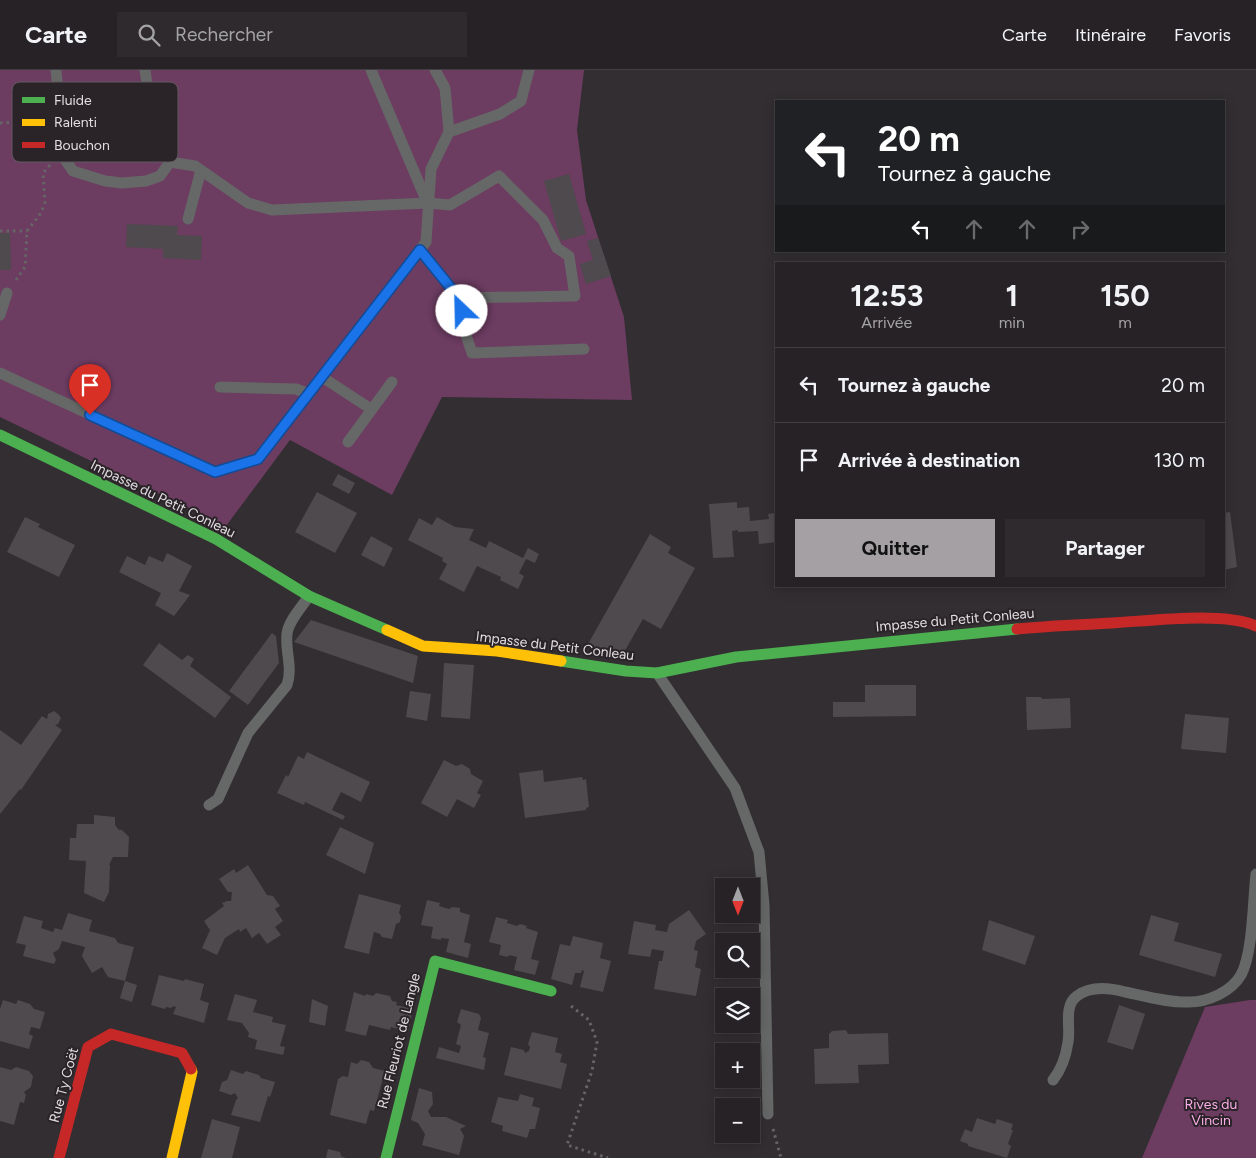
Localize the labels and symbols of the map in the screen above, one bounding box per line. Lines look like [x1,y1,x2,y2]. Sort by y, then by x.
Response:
legend [12,82,178,162]
text: Fluide [54,92,92,109]
text: Ralenti [54,114,97,131]
text: Bouchon [54,137,110,154]
position arrow [435,284,487,336]
pin [69,364,111,415]
street label: Impasse du Petit Conleau [88,456,238,542]
street label: Impasse du Petit Conleau [875,605,1035,635]
street label: Impasse du Petit Conleau [475,628,635,664]
north arrow [715,878,760,922]
street label: Rue Fleuriot de Langle [374,971,424,1111]
street label: Rue Ty Coët [46,1045,82,1125]
park label: Rives du Vincin [1185,1096,1237,1129]

